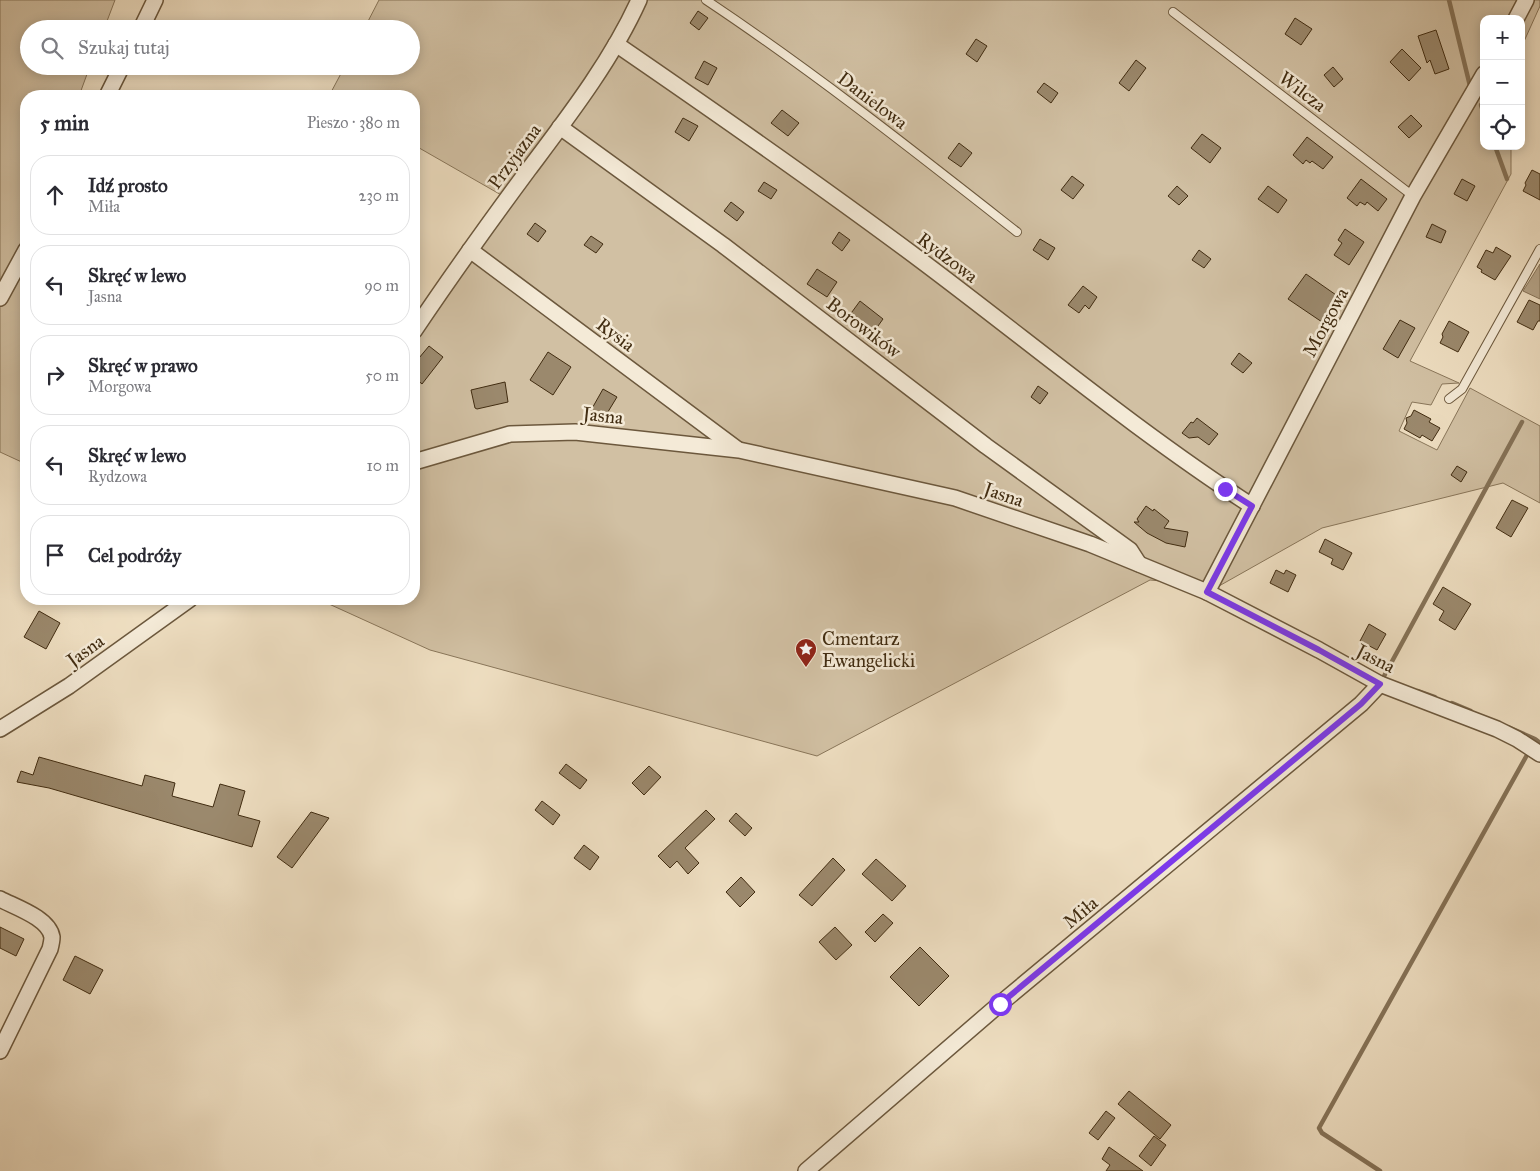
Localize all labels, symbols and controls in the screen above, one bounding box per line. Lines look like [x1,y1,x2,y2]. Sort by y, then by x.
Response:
map controls [1480,15,1525,150]
button: + [1480,15,1525,60]
search box [20,20,420,75]
icon: search [38,34,66,62]
text: Szukaj tutaj [78,36,170,59]
button: − [1480,60,1525,105]
street label: Wilcza [1275,66,1332,117]
street label: Danielowa [833,67,913,135]
button: locate [1480,105,1525,150]
text: 5 min [40,110,89,136]
text: Pieszo · 380 m [307,113,400,132]
street label: Przyjazna [483,118,546,194]
text: Idź prosto [88,174,168,197]
icon: ahead [41,181,69,209]
text: 230 m [359,186,399,205]
text: Miła [88,197,120,216]
street label: Rydzowa [913,227,983,288]
text: Skręć w lewo [88,264,186,287]
icon: left [41,271,69,299]
text: 90 m [364,276,399,295]
street label: Morgowa [1298,283,1355,361]
text: Jasna [88,287,122,306]
street label: Borowików [822,292,906,363]
street label: Rysia [592,313,640,357]
text: Skręć w prawo [88,354,198,377]
icon: right [41,361,69,389]
text: 50 m [365,366,399,385]
text: Morgowa [88,377,151,396]
street label: Jasna [580,402,625,430]
text: Skręć w lewo [88,444,186,467]
icon: left [41,451,69,479]
text: 10 m [367,456,399,475]
text: Rydzowa [88,467,147,486]
street label: Jasna [979,476,1028,513]
route end [1214,478,1237,501]
icon: arrive [41,541,69,569]
text: Cel podróży [88,544,181,567]
place label: Cmentarz Ewangelicki [822,627,915,673]
street label: Jasna [61,629,110,674]
place icon: Cmentarz Ewangelicki [794,637,818,668]
street label: Jasna [1350,638,1400,679]
street label: Miła [1058,891,1103,933]
route start [989,993,1012,1016]

